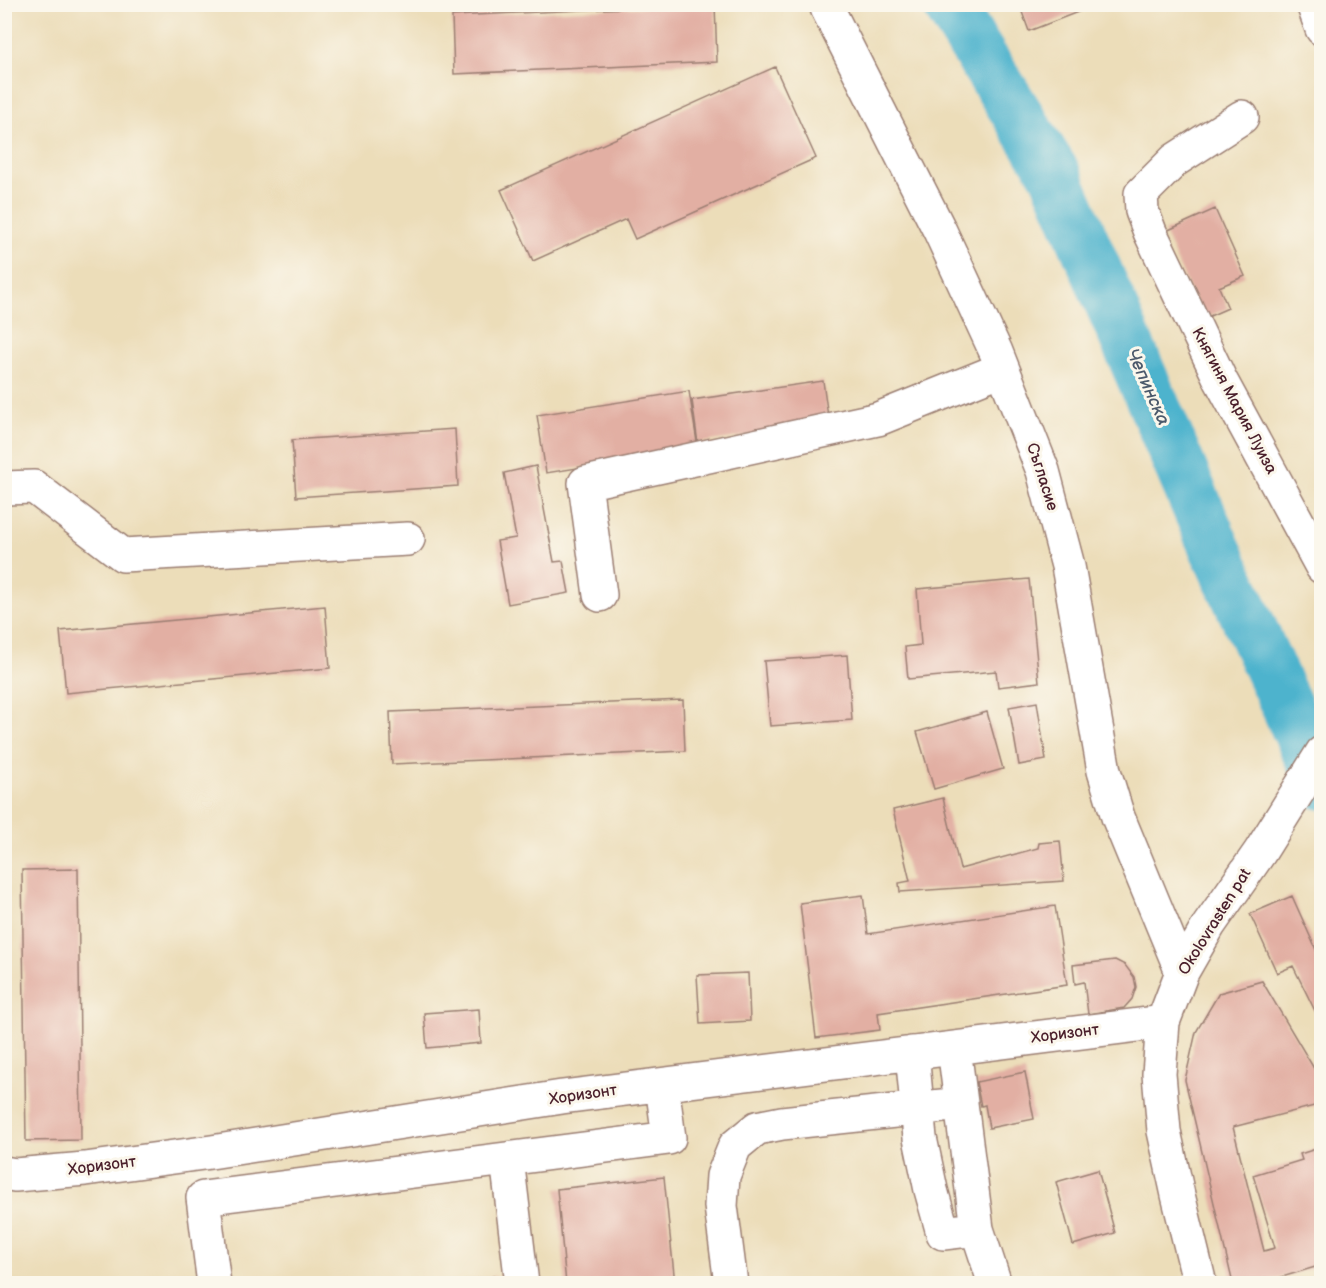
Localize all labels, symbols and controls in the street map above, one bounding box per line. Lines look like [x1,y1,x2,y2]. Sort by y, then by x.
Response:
street label: Княгиня Мария Луиза [1187,324,1281,478]
water label: Чепинска [1122,345,1174,429]
street label: Съгласие [1022,441,1062,513]
street label: Okolovrasten pat [1175,865,1255,979]
street label: Хоризонт [1030,1020,1101,1048]
street label: Хоризонт [548,1081,619,1109]
street label: Хоризонт [67,1152,138,1180]

